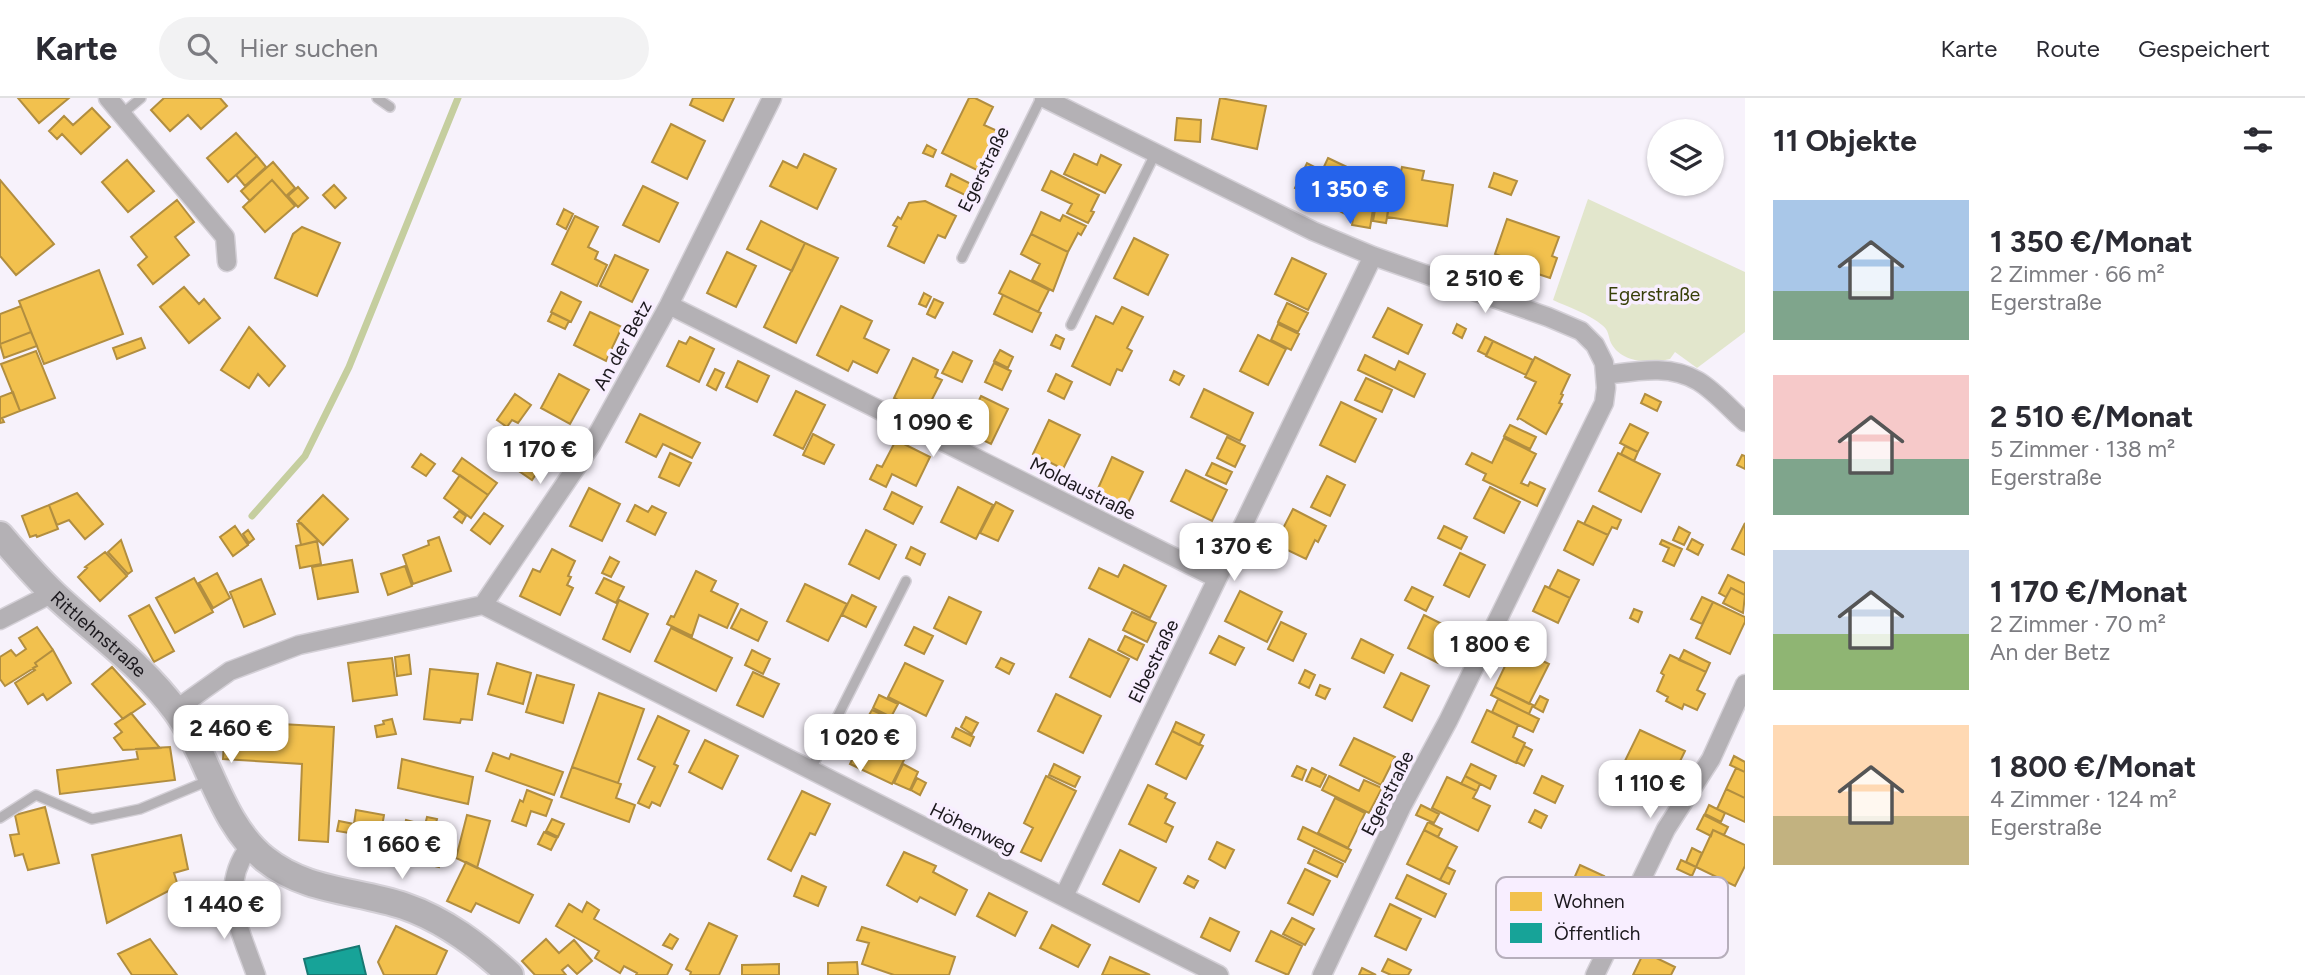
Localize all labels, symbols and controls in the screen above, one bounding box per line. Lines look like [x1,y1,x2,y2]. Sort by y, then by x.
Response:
search box [159,17,649,80]
text: Karte [35,29,117,68]
icon: search [183,29,221,67]
text: Hier suchen [239,32,378,64]
text: Karte [1941,34,1997,63]
text: Route [2035,34,2100,63]
text: Gespeichert [2138,34,2270,63]
map controls [1647,119,1724,196]
button: layers [1647,119,1724,196]
icon: filters [2239,121,2277,159]
text: 11 Objekte [1773,122,1917,159]
street label: Egerstraße [953,123,1014,216]
pin: 1 350 € [1285,166,1415,226]
text: 1 350 € [1311,175,1389,203]
text: 1 350 €/Monat [1990,223,2193,260]
icon: home [1829,228,1913,312]
pin: 2 510 € [1420,256,1550,315]
text: 2 Zimmer · 66 m² [1990,260,2165,288]
text: 2 510 € [1446,264,1524,292]
park label: Egerstraße [1608,283,1700,306]
text: Egerstraße [1990,288,2102,316]
street label: An der Betz [588,296,657,394]
text: 2 510 €/Monat [1990,398,2193,435]
pin: 1 090 € [868,400,998,459]
icon: home [1829,403,1913,487]
text: 1 090 € [893,408,973,436]
pin: 1 170 € [475,426,605,486]
text: 1 170 € [503,435,577,463]
text: 5 Zimmer · 138 m² [1990,435,2175,463]
street label: Moldaustraße [1026,452,1140,525]
text: Egerstraße [1990,463,2102,491]
pin: 1 370 € [1169,524,1299,583]
text: 1 370 € [1195,532,1273,560]
text: 1 170 €/Monat [1990,573,2188,610]
icon: home [1829,578,1913,662]
street label: Rittlehnstraße [46,586,151,682]
text: 2 Zimmer · 70 m² [1990,610,2166,638]
street label: Elbestraße [1123,616,1184,707]
pin: 1 800 € [1425,622,1555,681]
text: 1 800 € [1450,630,1530,658]
text: An der Betz [1990,638,2110,666]
pin: 2 460 € [166,706,296,765]
text: 2 460 € [189,714,273,742]
pin: 1 020 € [795,714,925,774]
text: 1 020 € [820,723,900,751]
street label: Egerstraße [1356,747,1419,840]
text: 1 800 €/Monat [1990,748,2196,785]
icon: home [1829,753,1913,837]
pin: 1 110 € [1585,760,1715,820]
text: 1 110 € [1615,769,1685,797]
text: 4 Zimmer · 124 m² [1990,785,2177,813]
street label: Höhenweg [926,798,1020,859]
text: Egerstraße [1990,813,2102,841]
pin: 1 660 € [337,822,467,881]
text: 1 660 € [363,830,441,858]
legend [1496,877,1728,958]
pin: 1 440 € [159,882,289,941]
text: 1 440 € [184,890,264,918]
text: Wohnen [1554,890,1625,913]
text: Öffentlich [1554,922,1640,945]

